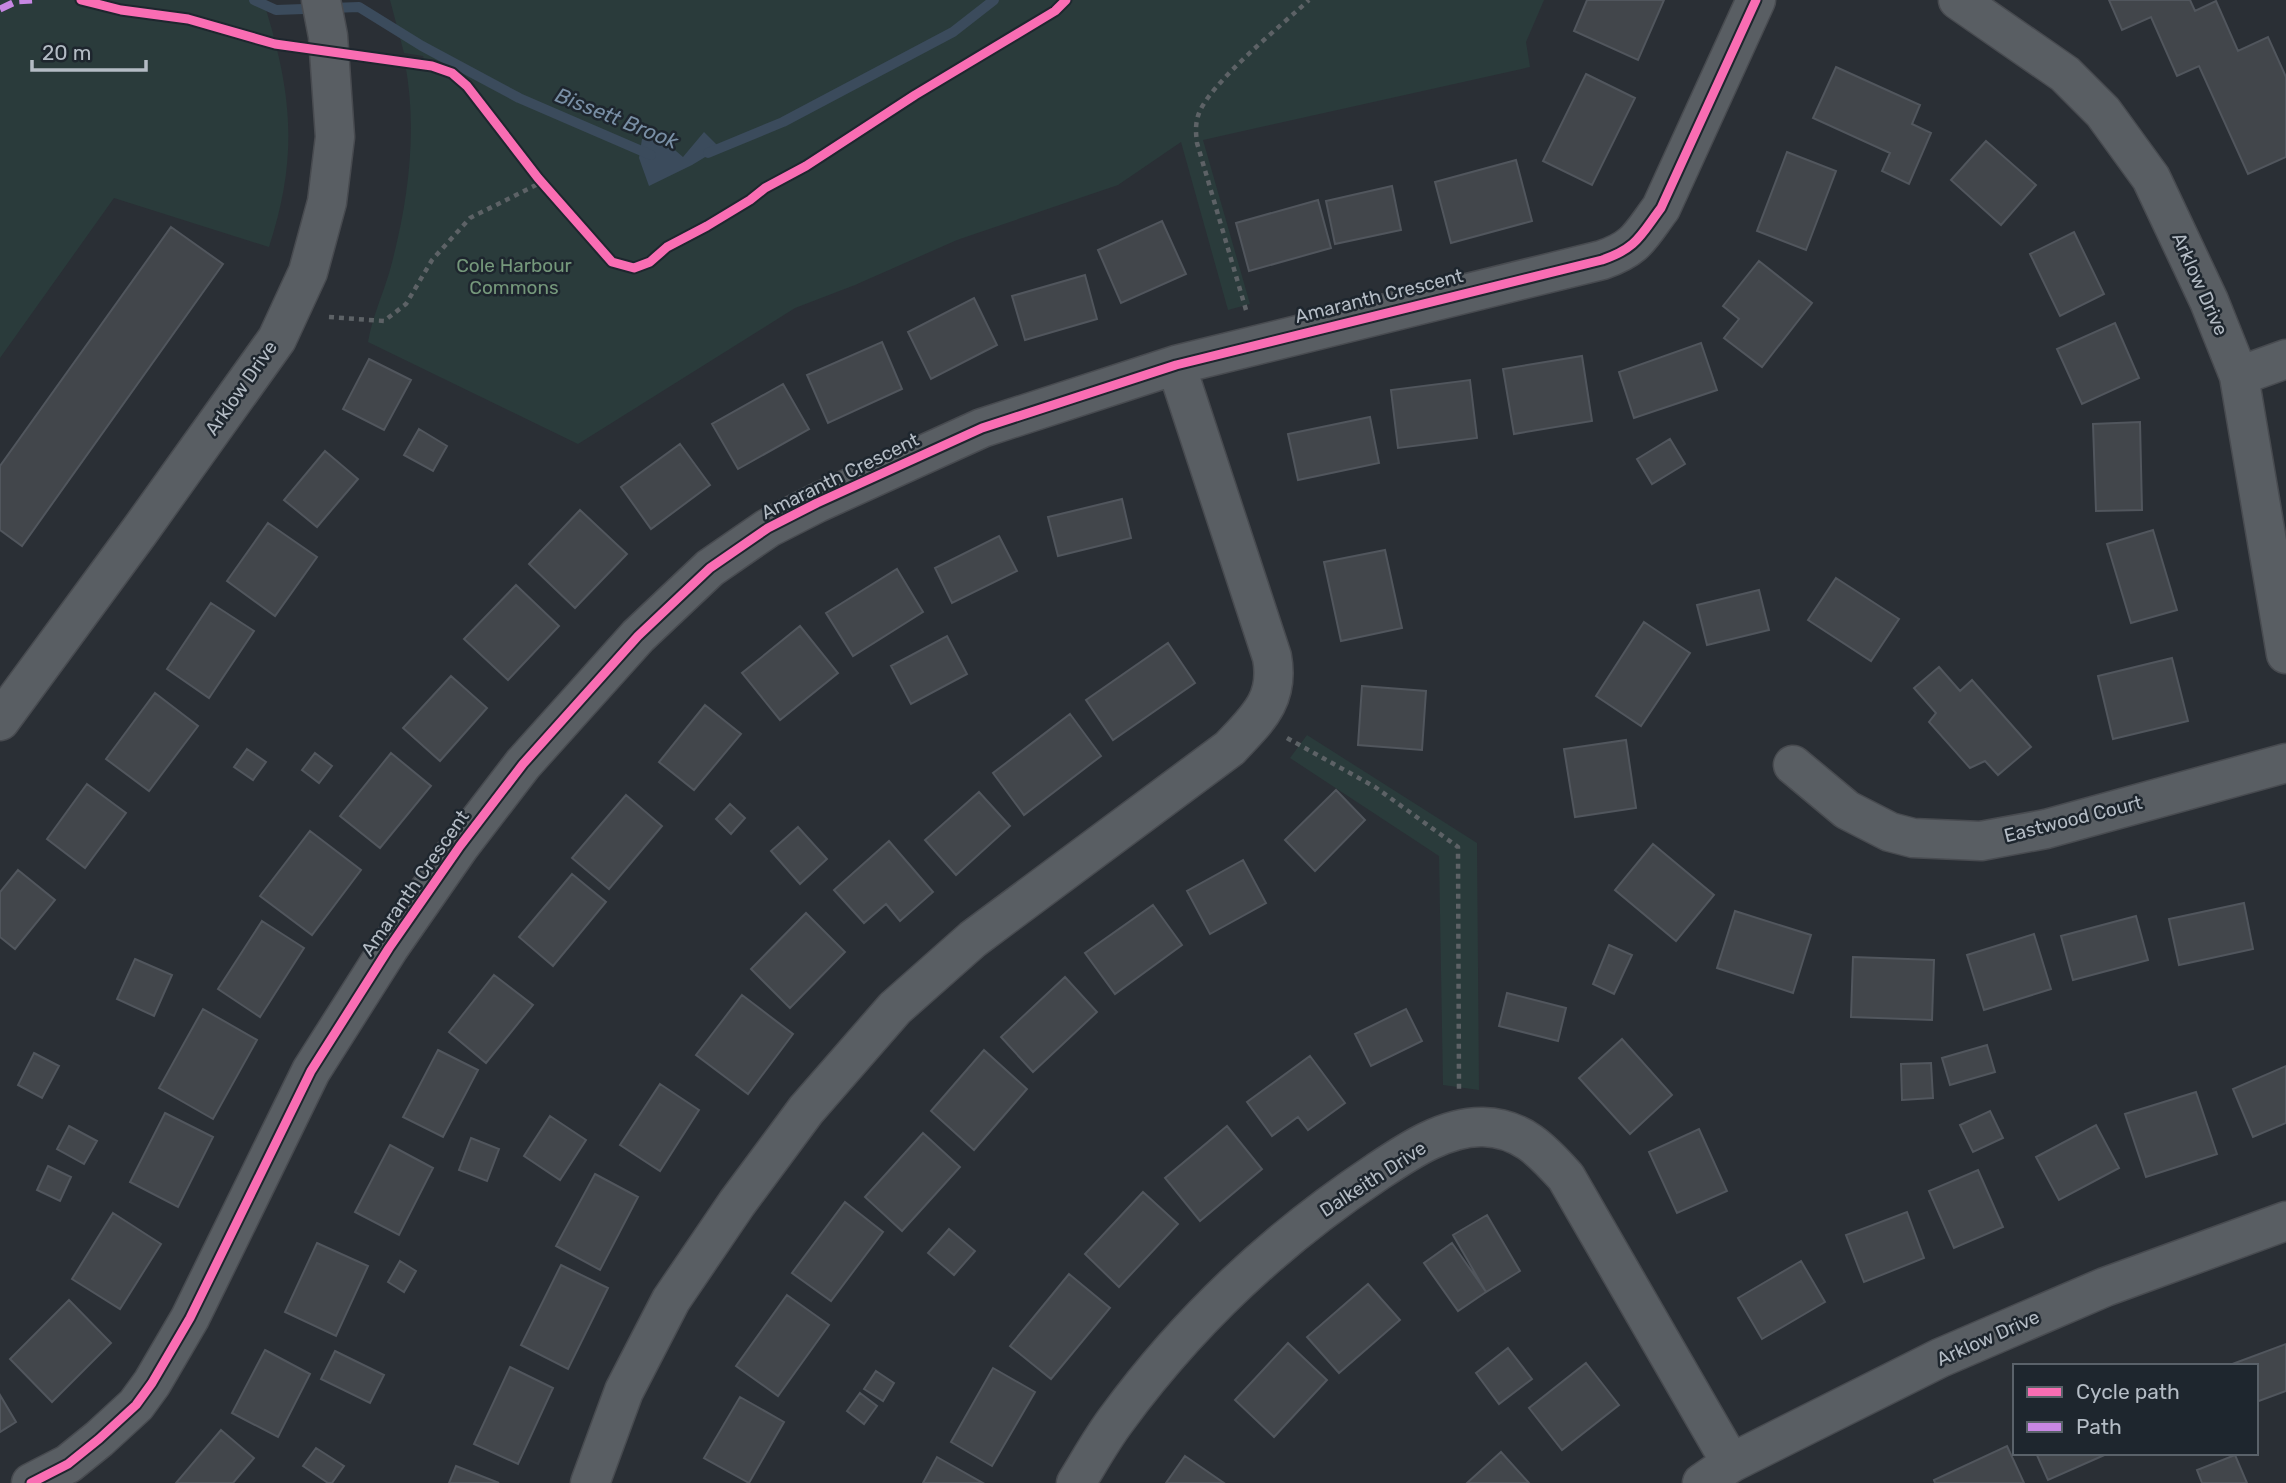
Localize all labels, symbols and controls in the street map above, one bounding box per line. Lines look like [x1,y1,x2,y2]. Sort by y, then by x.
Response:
scale bar [32,28,145,72]
text: 20 m [42,40,91,65]
water label: Bissett Brook [552,82,683,154]
street label: Arklow Drive [2167,229,2233,339]
park label: Cole Harbour Commons [456,254,573,299]
street label: Amaranth Crescent [1292,264,1466,328]
street label: Arklow Drive [200,336,282,440]
street label: Amaranth Crescent [757,428,923,524]
street label: Eastwood Court [2002,791,2145,847]
street label: Amaranth Crescent [356,805,474,960]
street label: Dalkeith Drive [1316,1136,1430,1222]
street label: Arklow Drive [1933,1305,2043,1371]
legend [2013,1364,2258,1455]
text: Cycle path [2076,1379,2180,1404]
text: Path [2076,1414,2122,1439]

